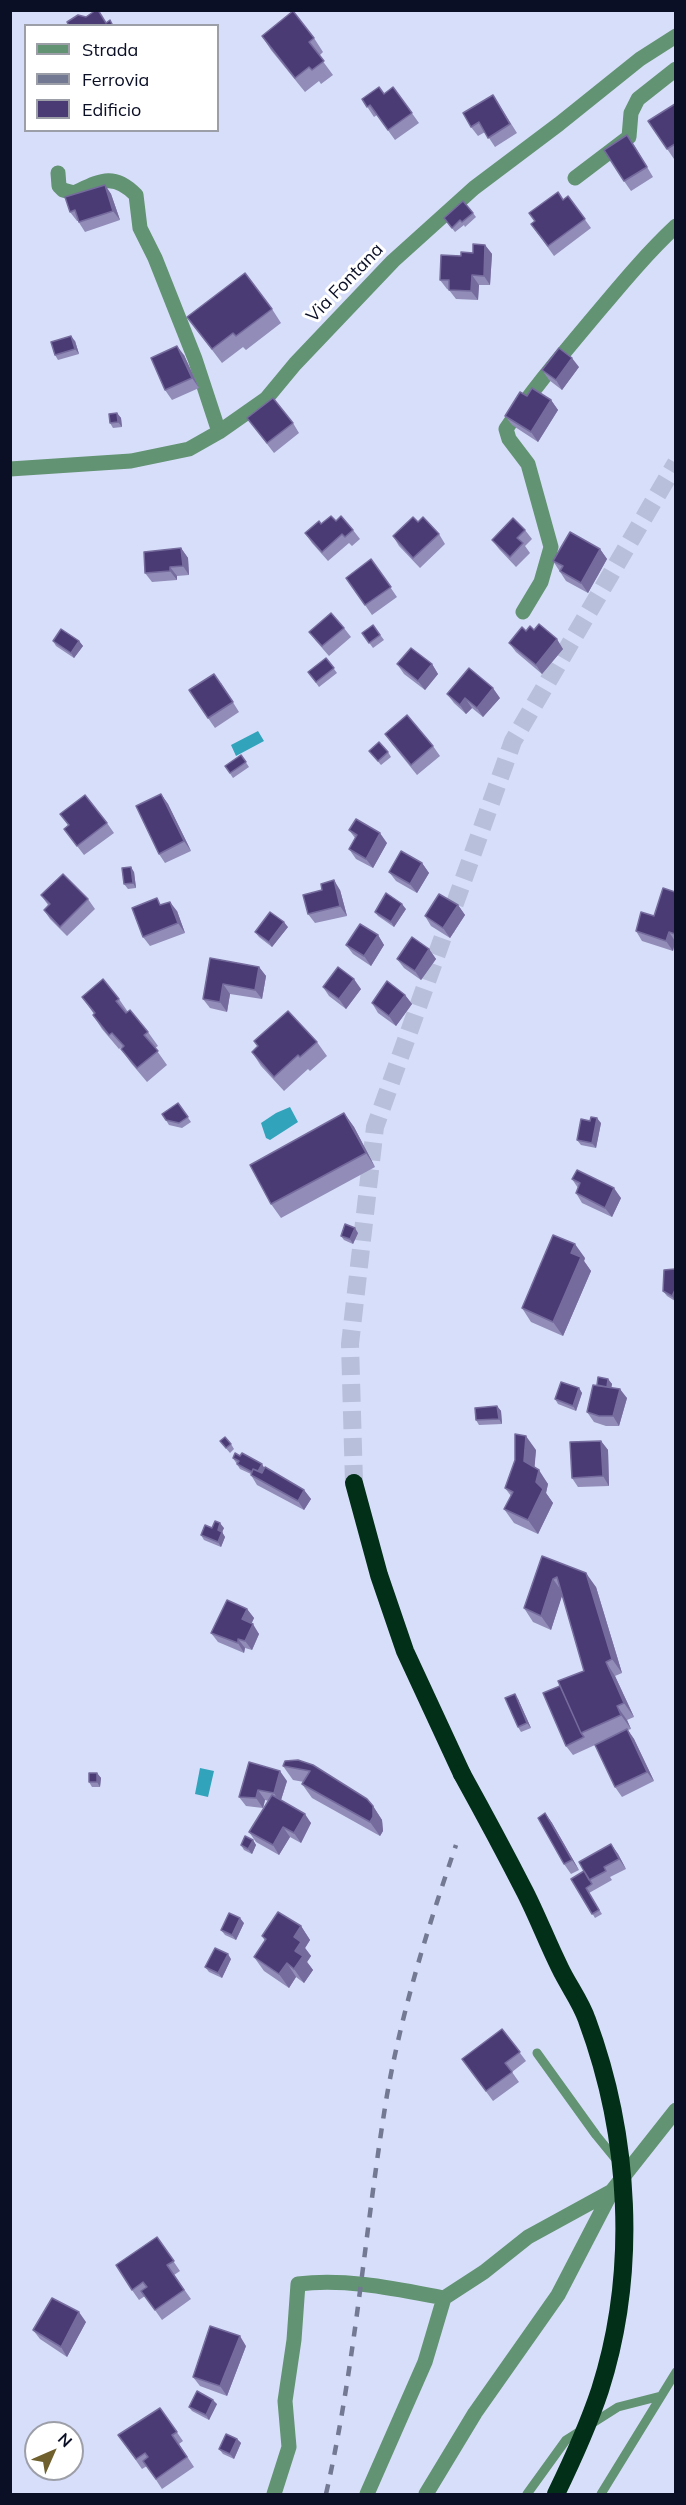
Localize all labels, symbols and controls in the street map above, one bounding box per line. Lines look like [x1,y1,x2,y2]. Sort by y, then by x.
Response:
legend [24,24,219,132]
text: Strada [82,38,138,61]
text: Ferrovia [82,68,149,91]
text: Edificio [82,98,141,121]
street label: Via Fontana [302,239,388,327]
north arrow [24,2421,84,2481]
text: N [54,2428,77,2451]

